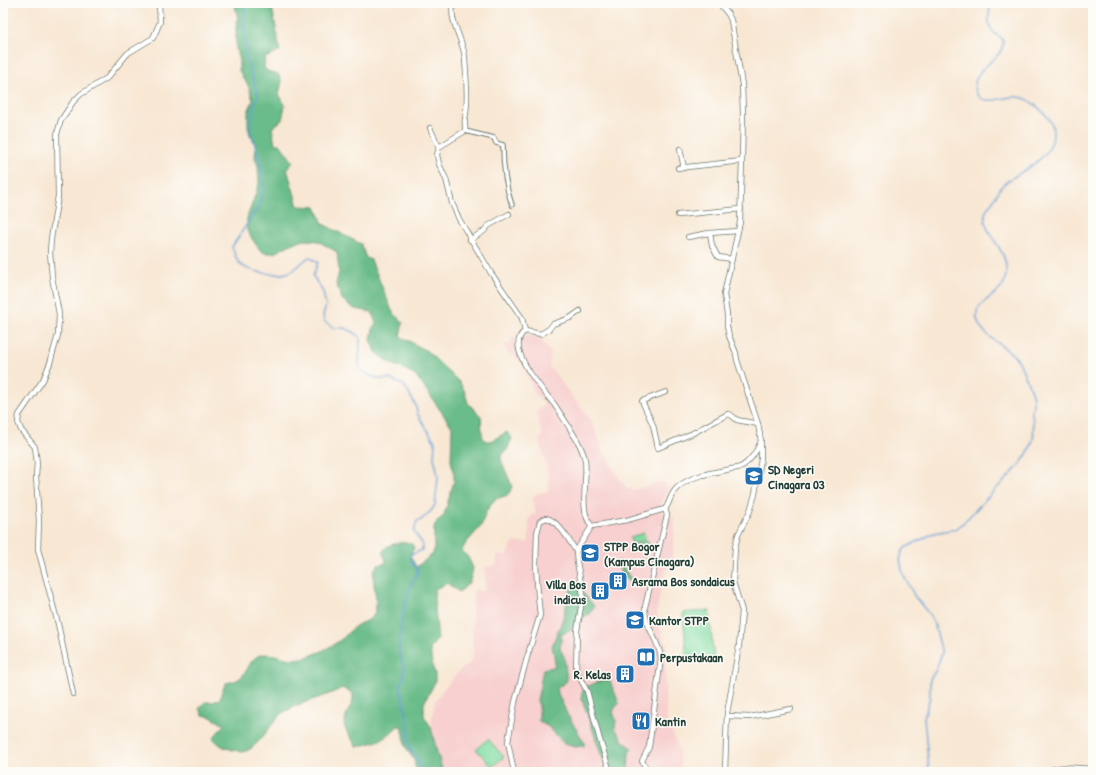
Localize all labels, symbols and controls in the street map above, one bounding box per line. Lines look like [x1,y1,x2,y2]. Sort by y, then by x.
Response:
place label: SD Negeri Cinagara 03 [768,460,825,494]
school or university icon: SD Negeri Cinagara 03 [743,465,765,487]
place label: STPP Bogor (Kampus Cinagara) [604,537,695,571]
school or university icon: STPP Bogor (Kampus Cinagara) [579,542,601,564]
building icon: Asrama Bos sondaicus [607,570,629,592]
place label: Asrama Bos sondaicus [632,572,735,590]
place label: Villa Bos indicus [545,575,586,608]
building icon: Villa Bos indicus [589,580,611,602]
school or university icon: Kantor STPP [624,609,646,631]
place label: Kantor STPP [649,611,709,629]
library icon: Perpustakaan [635,646,657,668]
place label: Perpustakaan [660,648,723,667]
building icon: R. Kelas [614,663,636,685]
place label: R. Kelas [574,665,611,683]
restaurant icon: Kantin [630,710,652,732]
place label: Kantin [655,712,686,730]

